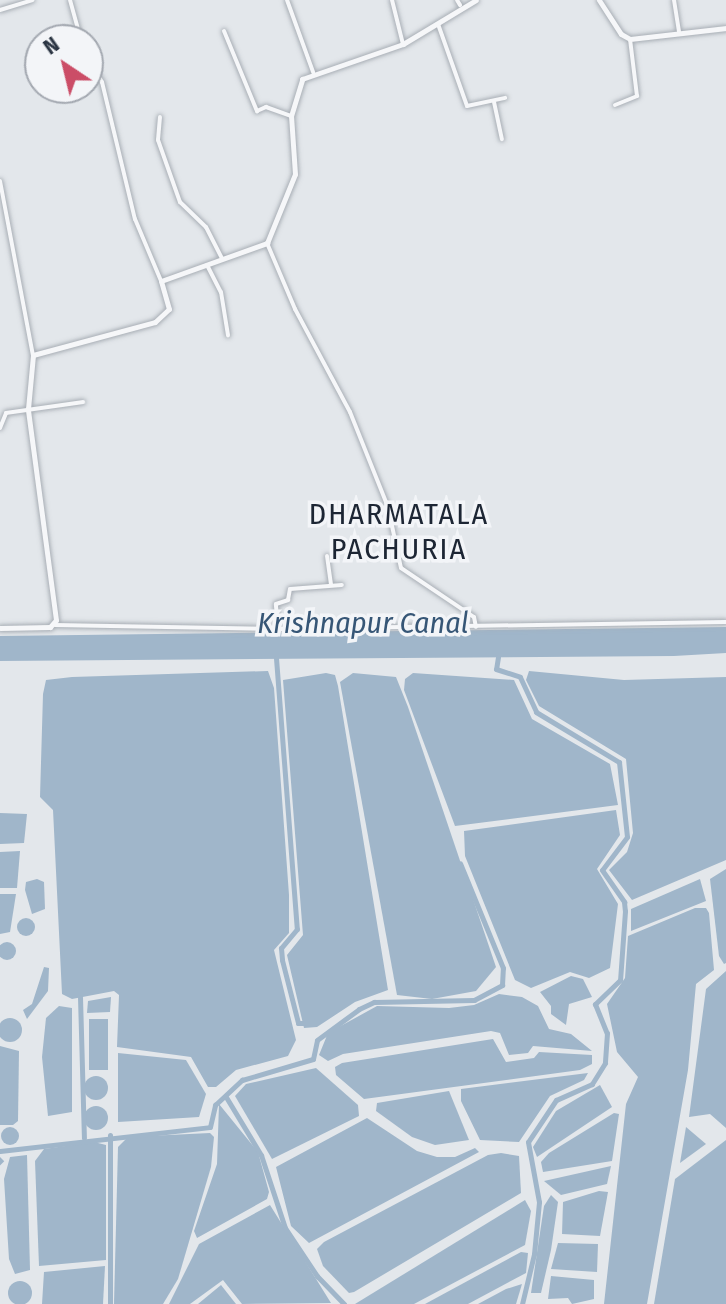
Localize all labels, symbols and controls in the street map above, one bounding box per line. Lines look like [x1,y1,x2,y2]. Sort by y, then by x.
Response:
north arrow [24,24,104,104]
text: N [38,31,64,60]
district label: DHARMATALA PACHURIA [309,496,489,566]
water label: Krishnapur Canal [257,605,469,641]

